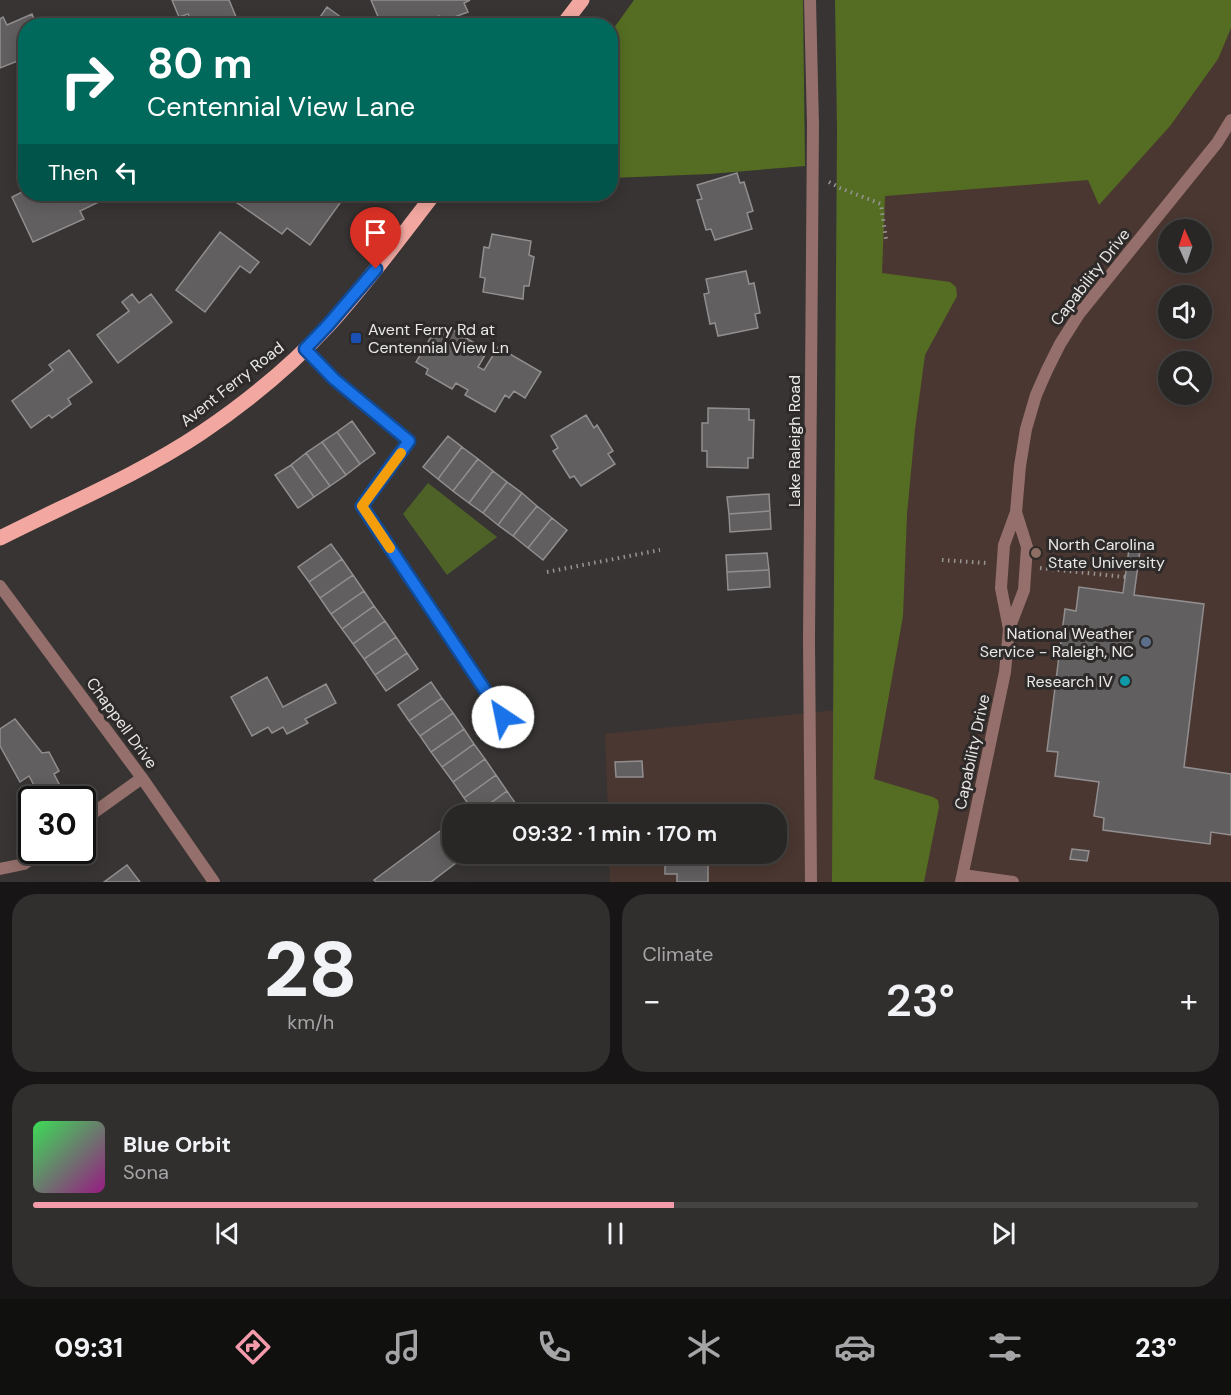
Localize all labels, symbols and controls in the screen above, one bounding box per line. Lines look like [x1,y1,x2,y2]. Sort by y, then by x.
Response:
text: 80 m [147,36,253,91]
icon: right [48,42,126,120]
text: Centennial View Lane [147,89,415,124]
icon: left [110,156,143,189]
text: Then [48,158,98,187]
pin [350,207,401,269]
icon: arrive [359,216,392,249]
north arrow [1158,219,1212,273]
map controls [1158,219,1212,405]
street label: Capability Drive [1046,224,1134,330]
button: sound [1158,285,1212,339]
place label: Avent Ferry Rd at Centennial View Ln [368,319,509,358]
marker: Avent Ferry Rd at Centennial View Ln [349,331,363,345]
street label: Avent Ferry Road [176,337,288,431]
button: search [1158,351,1212,405]
street label: Lake Raleigh Road [784,375,805,507]
place label: North Carolina State University [1048,534,1165,573]
marker: North Carolina State University [1029,546,1043,560]
place label: National Weather Service - Raleigh, NC [980,623,1134,662]
marker: National Weather Service - Raleigh, NC [1139,635,1153,649]
place label: Research IV [1026,671,1113,692]
street label: Chappell Drive [82,673,162,773]
marker: Research IV [1118,674,1132,688]
position arrow [471,685,535,749]
street label: Capability Drive [950,692,994,812]
speed limit sign: 30 [18,786,96,864]
text: 09:32 · 1 min · 170 m [512,819,717,848]
text: 28 [264,919,358,1020]
text: Climate [643,941,713,967]
text: 23° [886,971,955,1030]
text: − [643,979,661,1022]
text: + [1180,979,1198,1022]
text: km/h [287,1009,334,1035]
text: Blue Orbit [123,1130,231,1159]
text: Sona [123,1159,169,1185]
icon: previous [211,1217,244,1250]
icon: pause [599,1217,632,1250]
icon: next [987,1217,1020,1250]
icon: directions [232,1326,274,1368]
icon: music [382,1326,424,1368]
icon: phone [533,1326,575,1368]
icon: climate [683,1326,725,1368]
icon: car [834,1326,876,1368]
icon: filters [984,1326,1026,1368]
text: 09:31 [54,1330,123,1365]
text: 23° [1135,1330,1177,1365]

